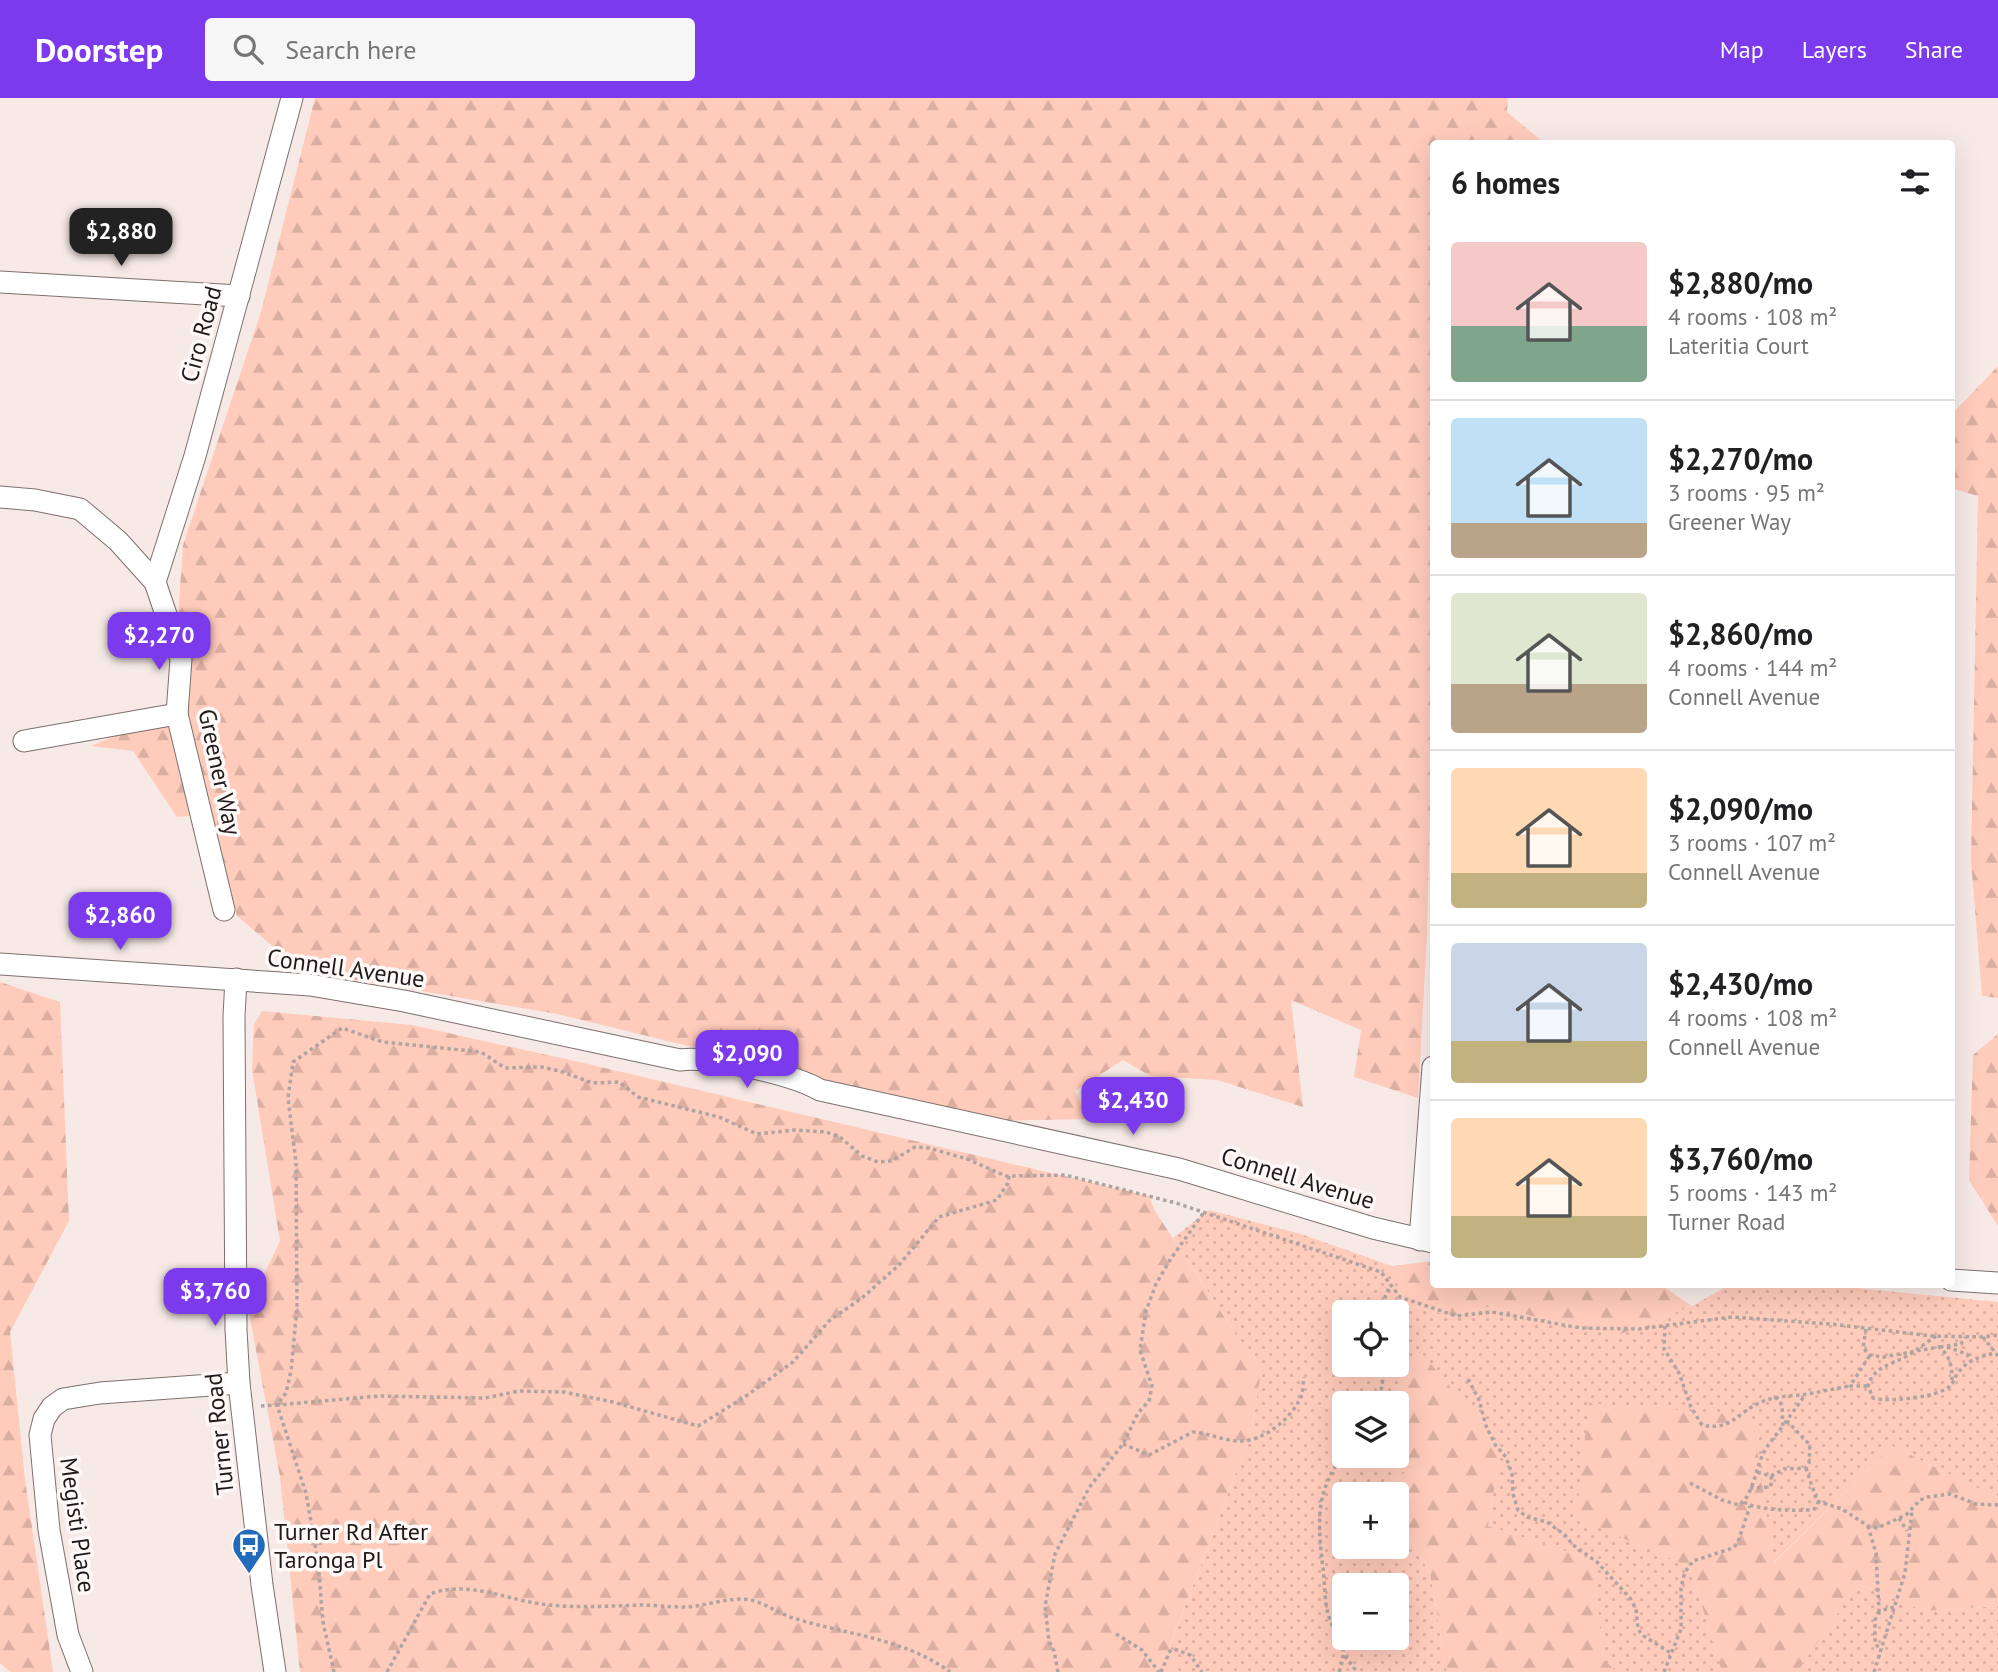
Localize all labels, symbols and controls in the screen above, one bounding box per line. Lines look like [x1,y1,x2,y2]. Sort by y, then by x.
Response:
search box [205,18,695,81]
text: Doorstep [35,28,163,71]
icon: search [229,30,267,68]
text: Search here [285,33,416,66]
text: Map [1720,34,1764,65]
text: Layers [1802,34,1867,65]
text: Share [1905,34,1963,65]
text: 6 homes [1451,163,1560,202]
icon: filters [1896,163,1934,201]
pin: $2,880 [64,208,178,268]
text: $2,880 [85,216,157,245]
text: $2,880/mo [1668,263,1813,302]
icon: home [1507,270,1591,354]
street label: Ciro Road [173,282,229,386]
text: 4 rooms · 108 m² [1668,302,1837,331]
text: Lateritia Court [1668,331,1809,360]
text: $2,270/mo [1668,439,1813,478]
icon: home [1507,446,1591,530]
text: 3 rooms · 95 m² [1668,478,1825,507]
text: Greener Way [1668,507,1791,536]
pin: $2,270 [102,612,216,672]
text: $2,860/mo [1668,614,1813,653]
text: $2,270 [123,620,195,649]
icon: home [1507,621,1591,705]
text: 4 rooms · 144 m² [1668,653,1837,682]
text: Connell Avenue [1668,682,1820,711]
street label: Greener Way [191,706,249,838]
text: $2,090/mo [1668,789,1813,828]
icon: home [1507,796,1591,880]
text: 3 rooms · 107 m² [1668,828,1836,857]
text: Connell Avenue [1668,857,1820,886]
pin: $2,860 [63,892,177,952]
text: $2,860 [84,900,156,929]
street label: Connell Avenue [265,942,427,994]
text: $2,430/mo [1668,964,1813,1003]
icon: home [1507,971,1591,1055]
text: 4 rooms · 108 m² [1668,1003,1837,1032]
pin: $2,090 [690,1030,804,1090]
text: Connell Avenue [1668,1032,1820,1061]
text: $2,090 [711,1038,783,1067]
pin: $2,430 [1076,1077,1190,1137]
text: $2,430 [1097,1085,1169,1114]
text: $3,760/mo [1668,1139,1813,1178]
street label: Connell Avenue [1218,1140,1378,1216]
icon: home [1507,1146,1591,1230]
text: 5 rooms · 143 m² [1668,1178,1837,1207]
text: Turner Road [1668,1207,1785,1236]
pin: $3,760 [158,1268,272,1328]
text: $3,760 [179,1276,251,1305]
map controls [1332,1300,1409,1650]
button: locate [1332,1300,1409,1377]
street label: Turner Road [197,1371,241,1497]
button: layers [1332,1391,1409,1468]
street label: Megisti Place [53,1455,103,1595]
button: + [1332,1482,1409,1559]
place label: Turner Rd After Taronga Pl [274,1516,428,1575]
bus stop icon: Turner Rd After Taronga Pl [230,1526,268,1575]
button: − [1332,1573,1409,1650]

